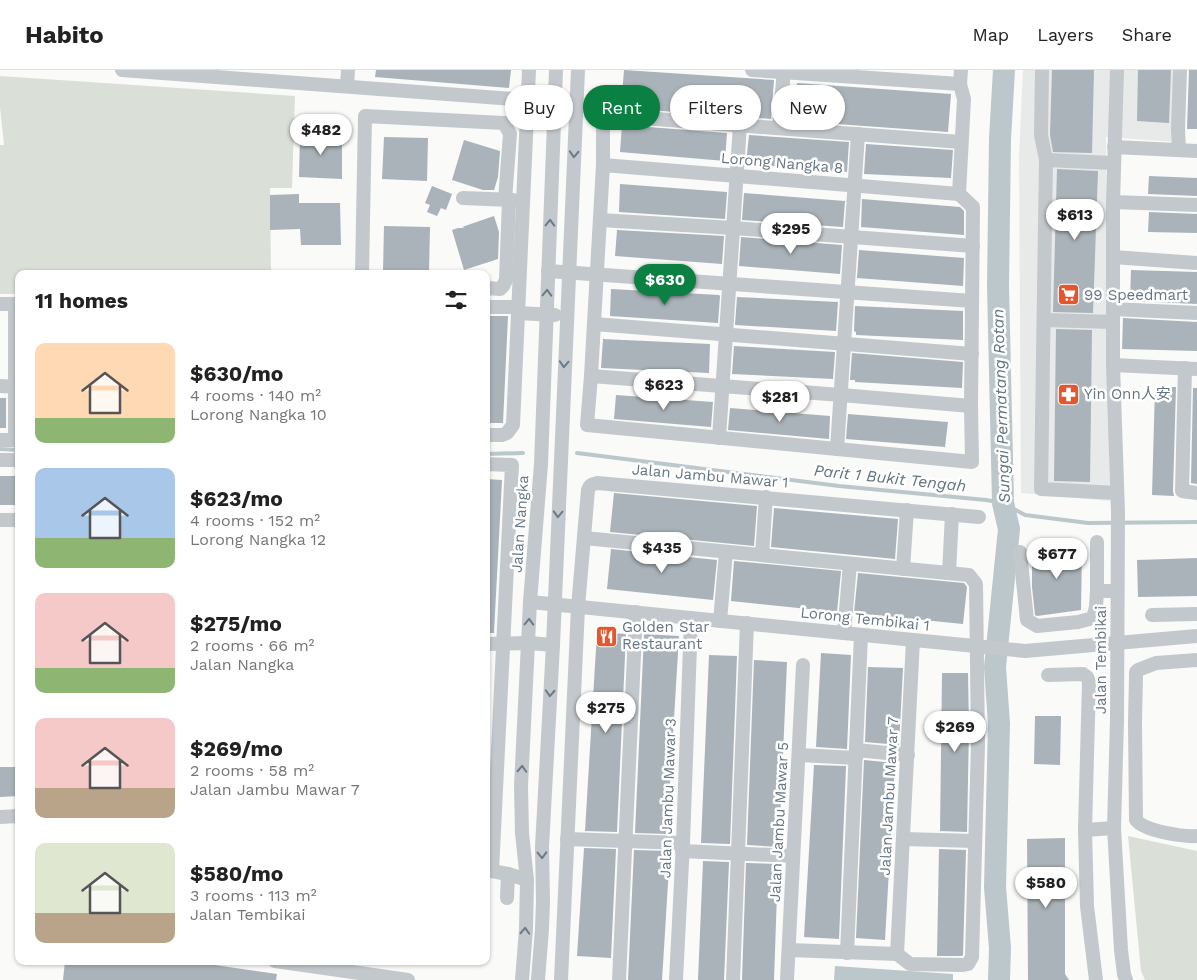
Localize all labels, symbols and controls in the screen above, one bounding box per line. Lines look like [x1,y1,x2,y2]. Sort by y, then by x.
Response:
text: Habito [25,21,104,49]
text: Map [972,24,1009,45]
text: Layers [1037,24,1094,45]
text: Share [1122,24,1172,45]
chip: Buy [505,85,573,130]
chip: Rent [583,85,660,130]
chip: Filters [670,85,761,130]
chip: New [771,85,845,130]
pin: $482 [291,114,351,156]
text: $482 [301,120,341,139]
street label: Lorong Nangka 8 [720,149,844,177]
one-way arrow [569,150,580,158]
pin: $613 [1045,198,1105,241]
text: $613 [1057,205,1093,224]
pin: $295 [761,212,821,255]
one-way arrow [545,218,555,226]
text: $295 [772,219,810,238]
pin: $630 [635,264,695,306]
text: $630 [645,270,685,289]
supermarket icon: 99 Speedmart [1056,283,1080,307]
icon: filters [442,286,470,314]
place label: 99 Speedmart [1084,286,1189,304]
text: 11 homes [35,288,128,313]
one-way arrow [542,288,553,296]
water label: Sungai Permatang Rotan [988,309,1014,503]
one-way arrow [559,360,570,368]
text: $630/mo [190,361,283,386]
icon: home [75,363,135,423]
pin: $623 [634,368,694,411]
text: $623 [644,375,684,394]
pin: $281 [750,380,810,423]
pharmacy icon: Yin Onn人安 [1056,382,1080,406]
place label: Yin Onn人安 [1084,385,1171,403]
text: 4 rooms · 140 m² [190,386,321,405]
text: $281 [762,387,798,406]
text: Lorong Nangka 10 [190,405,327,424]
street label: Jalan Jambu Mawar 1 [631,460,789,492]
water label: Parit 1 Bukit Tengah [813,461,967,495]
street label: Jalan Nangka [508,474,532,573]
text: $623/mo [190,486,283,511]
icon: home [75,488,135,548]
one-way arrow [553,510,563,518]
text: 4 rooms · 152 m² [190,511,320,530]
text: Lorong Nangka 12 [190,530,326,549]
pin: $435 [632,532,692,574]
text: $435 [642,538,682,557]
pin: $677 [1027,538,1087,580]
text: $677 [1037,544,1077,563]
street label: Lorong Tembikai 1 [799,603,931,635]
street label: Jalan Tembikai [1092,606,1110,714]
text: $275/mo [190,611,282,636]
icon: home [75,613,135,673]
one-way arrow [524,618,535,626]
place label: Golden Star Restaurant [622,618,709,653]
restaurant icon: Golden Star Restaurant [594,624,618,648]
text: 2 rooms · 66 m² [190,636,314,655]
text: Jalan Nangka [190,655,294,674]
one-way arrow [544,689,555,697]
pin: $275 [576,692,636,734]
text: $275 [587,698,625,717]
pin: $269 [925,710,985,753]
street label: Jalan Jambu Mawar 7 [876,716,902,876]
text: $269 [935,717,975,736]
street label: Jalan Jambu Mawar 3 [656,718,680,878]
text: $269/mo [190,736,283,761]
icon: home [75,738,135,798]
street label: Jalan Jambu Mawar 5 [766,742,792,902]
text: 2 rooms · 58 m² [190,761,314,780]
one-way arrow [517,765,528,773]
text: Jalan Jambu Mawar 7 [190,780,360,799]
one-way arrow [537,852,547,860]
text: $580/mo [190,861,283,886]
icon: home [75,863,135,923]
pin: $580 [1016,866,1076,909]
text: $580 [1026,873,1066,892]
text: 3 rooms · 113 m² [190,886,317,905]
text: Jalan Tembikai [190,905,306,924]
one-way arrow [520,927,531,935]

